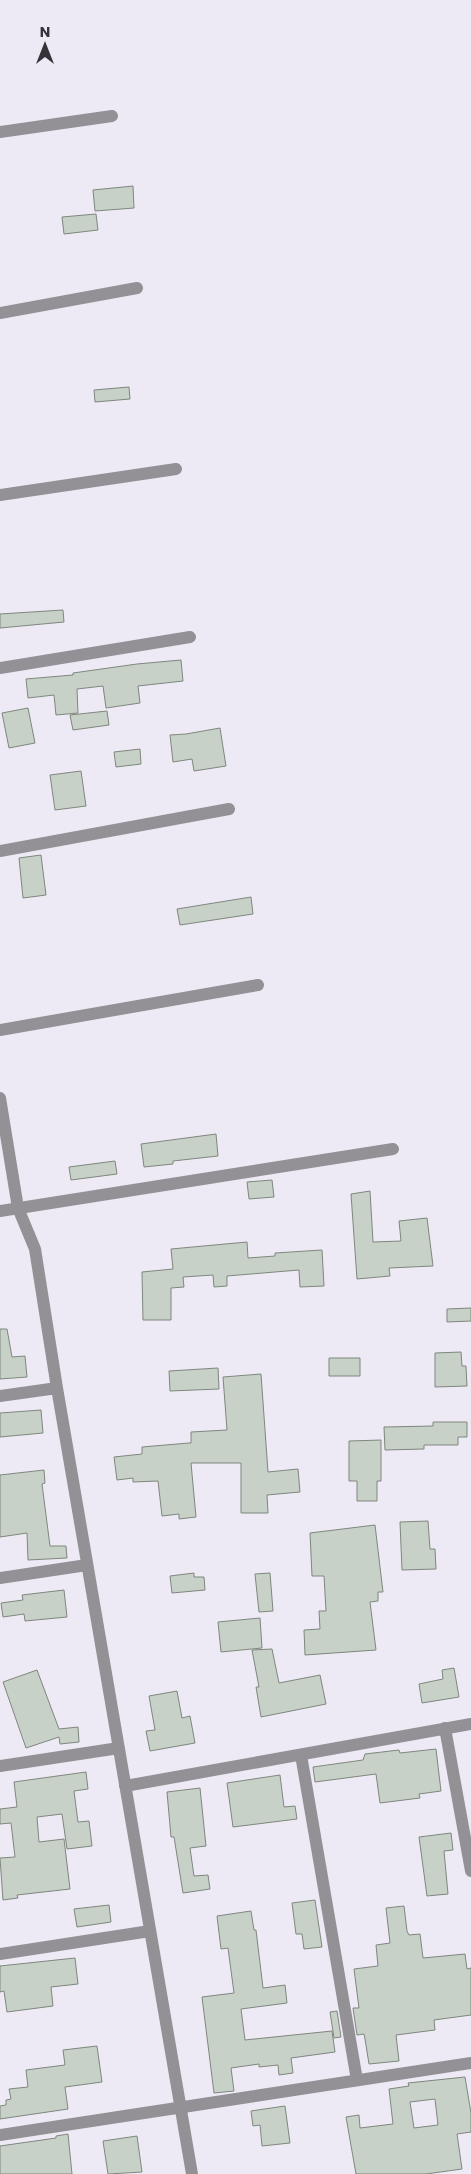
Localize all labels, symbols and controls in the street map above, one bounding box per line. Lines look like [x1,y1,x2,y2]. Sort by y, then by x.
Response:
north arrow [20,20,70,70]
text: N [40,22,50,42]

